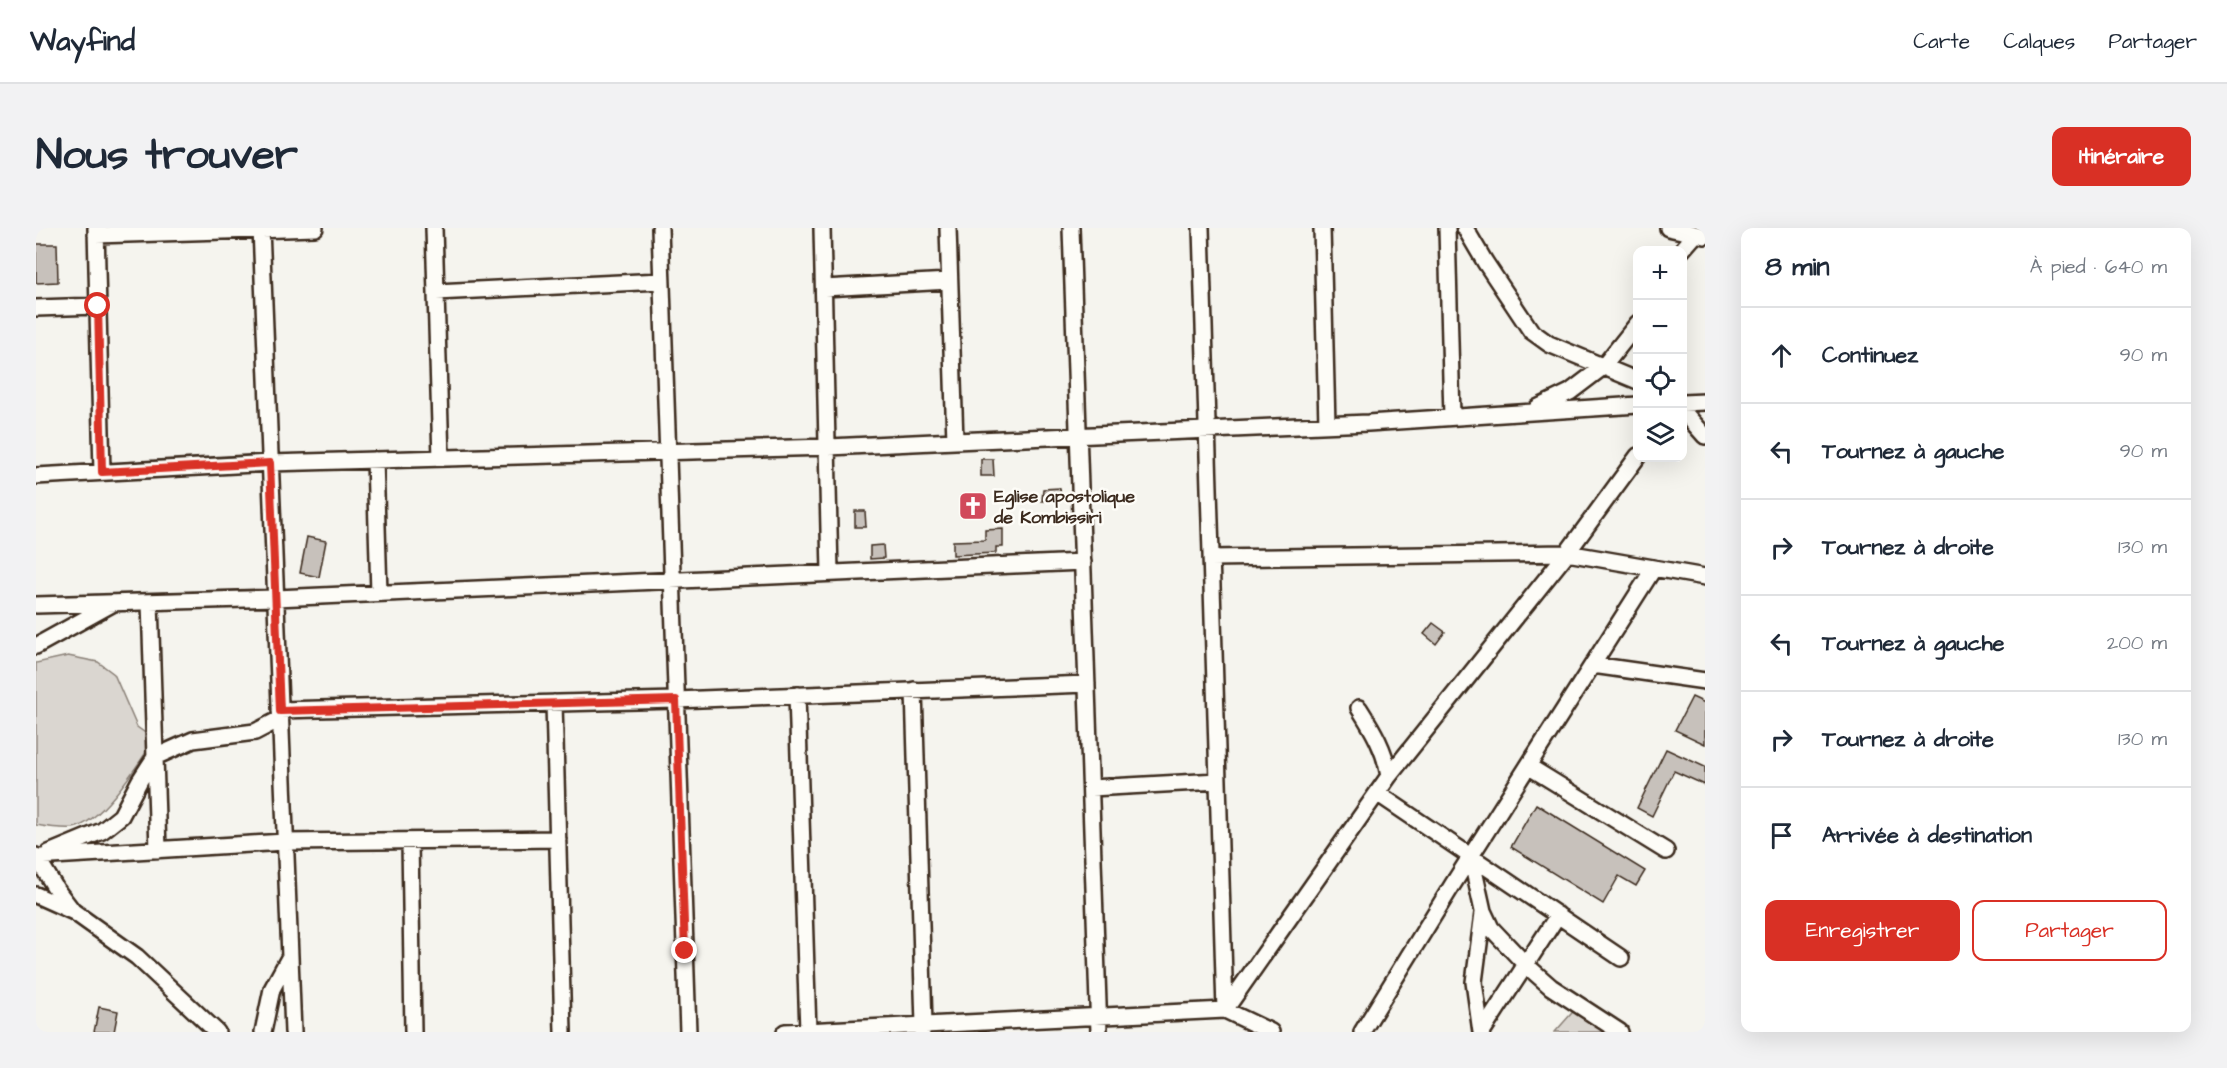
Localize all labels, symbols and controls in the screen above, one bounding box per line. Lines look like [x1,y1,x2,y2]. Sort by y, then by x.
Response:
text: Wayfind [30,22,135,61]
text: Carte [1913,27,1970,56]
text: Calques [2003,27,2075,56]
text: Partager [2108,27,2197,56]
text: Nous trouver [36,127,298,185]
button: Itinéraire [2052,127,2191,186]
map controls [1633,246,1687,462]
button: + [1633,246,1687,300]
text: 8 min [1765,249,1829,285]
text: À pied · 640 m [2030,253,2167,281]
route start [84,292,110,318]
button: − [1633,300,1687,354]
icon: ahead [1765,339,1798,372]
text: Continuez [1822,340,1918,371]
text: 90 m [2119,341,2167,369]
button: locate [1633,354,1687,408]
button: layers [1633,408,1687,462]
icon: left [1765,435,1798,468]
text: Tournez à gauche [1822,436,2004,467]
text: 90 m [2119,437,2167,465]
place label: Eglise apostolique de Kombissiri [993,484,1135,530]
church icon: Eglise apostolique de Kombissiri [957,490,989,522]
icon: right [1765,531,1798,564]
text: Tournez à droite [1822,532,1994,563]
text: 130 m [2118,533,2167,561]
icon: left [1765,627,1798,660]
text: Tournez à gauche [1822,628,2004,659]
text: 200 m [2107,629,2167,657]
icon: right [1765,723,1798,756]
text: Tournez à droite [1822,724,1994,755]
text: 130 m [2118,725,2167,753]
icon: arrive [1765,819,1798,852]
text: Arrivée à destination [1822,820,2032,851]
button: Enregistrer [1765,900,1960,961]
button: Partager [1972,900,2167,961]
route end [671,937,697,963]

